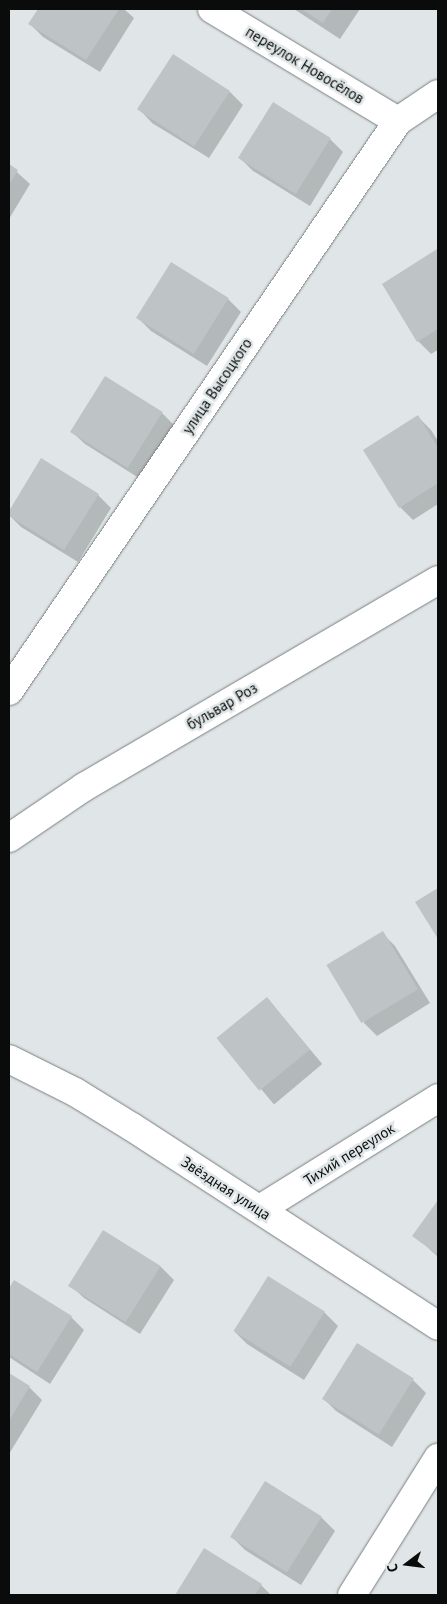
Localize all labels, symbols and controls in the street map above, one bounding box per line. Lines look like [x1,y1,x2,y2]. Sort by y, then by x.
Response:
street label: переулок Новосёлов [242,22,368,108]
street label: улица Высоцкого [178,335,256,437]
street label: бульвар Роз [183,679,261,733]
street label: Тихий переулок [300,1119,398,1189]
street label: Звёздная улица [178,1152,274,1224]
north arrow [382,1539,432,1589]
text: С [383,1562,402,1574]

